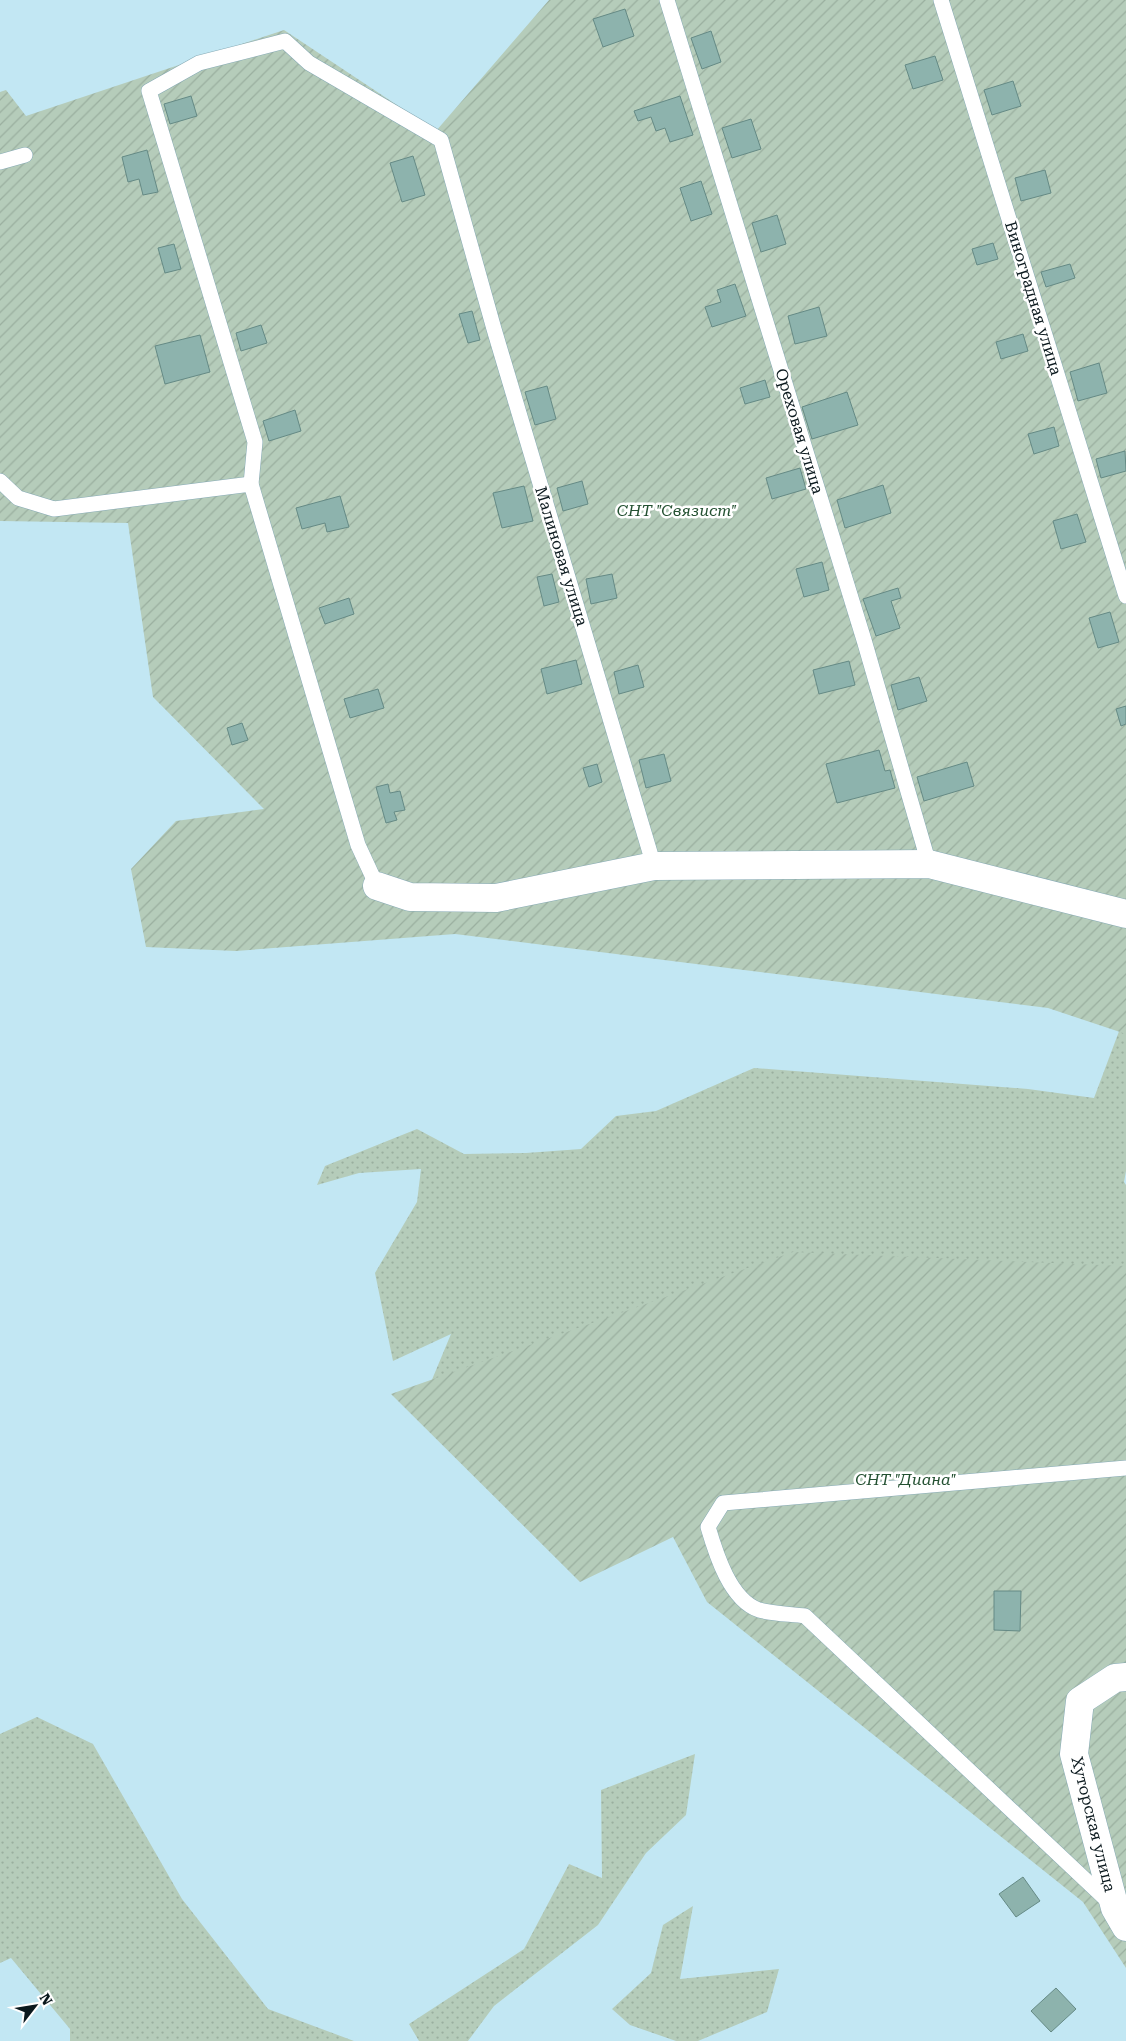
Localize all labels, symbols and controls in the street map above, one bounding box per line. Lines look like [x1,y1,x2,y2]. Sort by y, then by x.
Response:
street label: Виноградная улица [1001,219,1066,378]
street label: Ореховая улица [771,366,828,497]
street label: Малиновая улица [531,484,592,629]
park label: СНТ "Связист" [617,501,737,520]
park label: СНТ "Диана" [855,1470,957,1489]
street label: Хуторская улица [1067,1754,1120,1894]
north arrow [10,1981,60,2031]
text: N [37,1991,56,2008]

